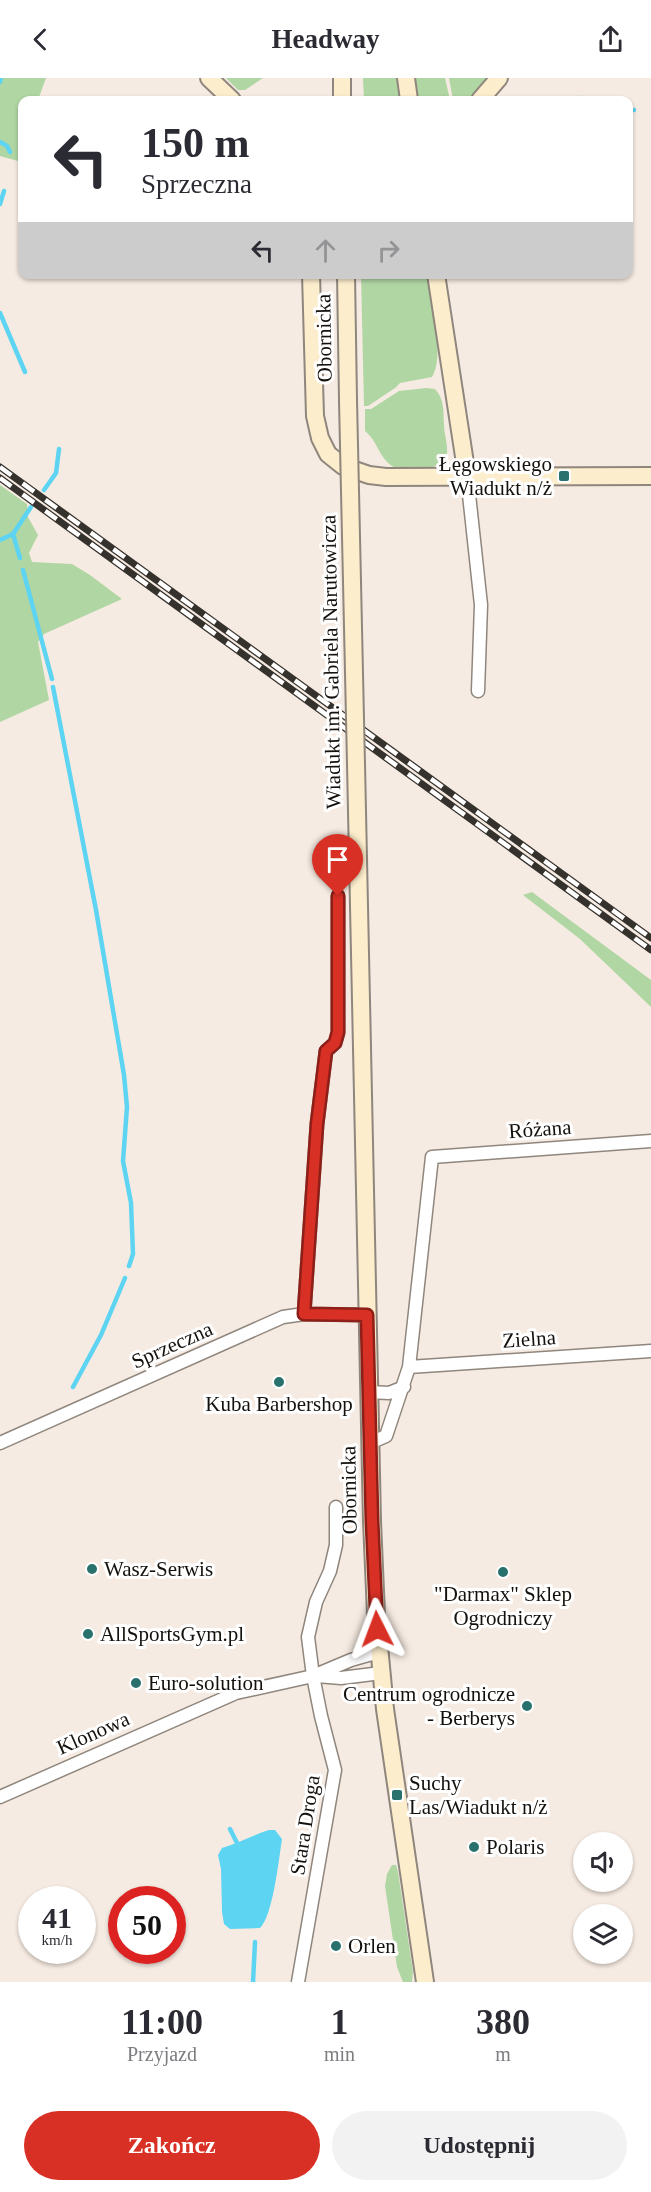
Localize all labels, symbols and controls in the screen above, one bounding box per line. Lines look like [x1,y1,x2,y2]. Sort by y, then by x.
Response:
icon: back [24,23,57,56]
icon: share [594,23,627,56]
text: Headway [272,24,380,54]
icon: left [42,120,120,198]
text: 150 m [141,120,250,166]
text: Sprzeczna [141,169,252,199]
icon: left [246,234,279,267]
icon: ahead [309,234,342,267]
icon: right [372,234,405,267]
street label: Obornicka [311,293,337,383]
place label: Łęgowskiego Wiadukt n/ż [439,452,552,500]
marker: Łęgowskiego Wiadukt n/ż [557,469,571,483]
street label: Wiadukt im. Gabriela Narutowicza [316,514,346,809]
pin [312,834,363,896]
icon: arrive [321,843,354,876]
street label: Różana [508,1115,573,1143]
street label: Sprzeczna [128,1316,217,1374]
street label: Zielna [501,1325,557,1353]
marker: Kuba Barbershop [272,1375,286,1389]
place label: Kuba Barbershop [205,1392,353,1416]
street label: Obornicka [336,1445,362,1535]
place label: Wasz-Serwis [104,1557,213,1581]
marker: Wasz-Serwis [85,1562,99,1576]
marker: "Darmax" Sklep Ogrodniczy [496,1565,510,1579]
place label: "Darmax" Sklep Ogrodniczy [434,1582,572,1630]
position arrow [345,1597,409,1661]
place label: AllSportsGym.pl [100,1622,244,1646]
marker: AllSportsGym.pl [81,1627,95,1641]
place label: Euro-solution [148,1671,264,1695]
marker: Euro-solution [129,1676,143,1690]
place label: Centrum ogrodnicze - Berberys [343,1682,515,1730]
marker: Centrum ogrodnicze - Berberys [520,1699,534,1713]
street label: Klonowa [53,1706,134,1760]
place label: Suchy Las/Wiadukt n/ż [409,1771,548,1819]
street label: Stara Droga [285,1773,325,1877]
marker: Suchy Las/Wiadukt n/ż [390,1788,404,1802]
map controls [573,1832,633,1964]
button: sound [573,1832,633,1892]
place label: Polaris [486,1835,544,1859]
marker: Polaris [467,1840,481,1854]
speed limit sign: 50 [108,1886,186,1964]
text: 41 [42,1901,72,1934]
button: layers [573,1904,633,1964]
text: km/h [42,1932,72,1948]
place label: Orlen [348,1934,396,1958]
marker: Orlen [329,1939,343,1953]
text: 11:00 [121,2002,203,2042]
text: 1 [330,2002,348,2042]
text: 380 [476,2002,530,2042]
text: Przyjazd [127,2043,197,2065]
text: min [324,2043,355,2065]
text: m [495,2043,511,2065]
button: Zakończ [24,2111,320,2180]
button: Udostępnij [332,2111,627,2180]

